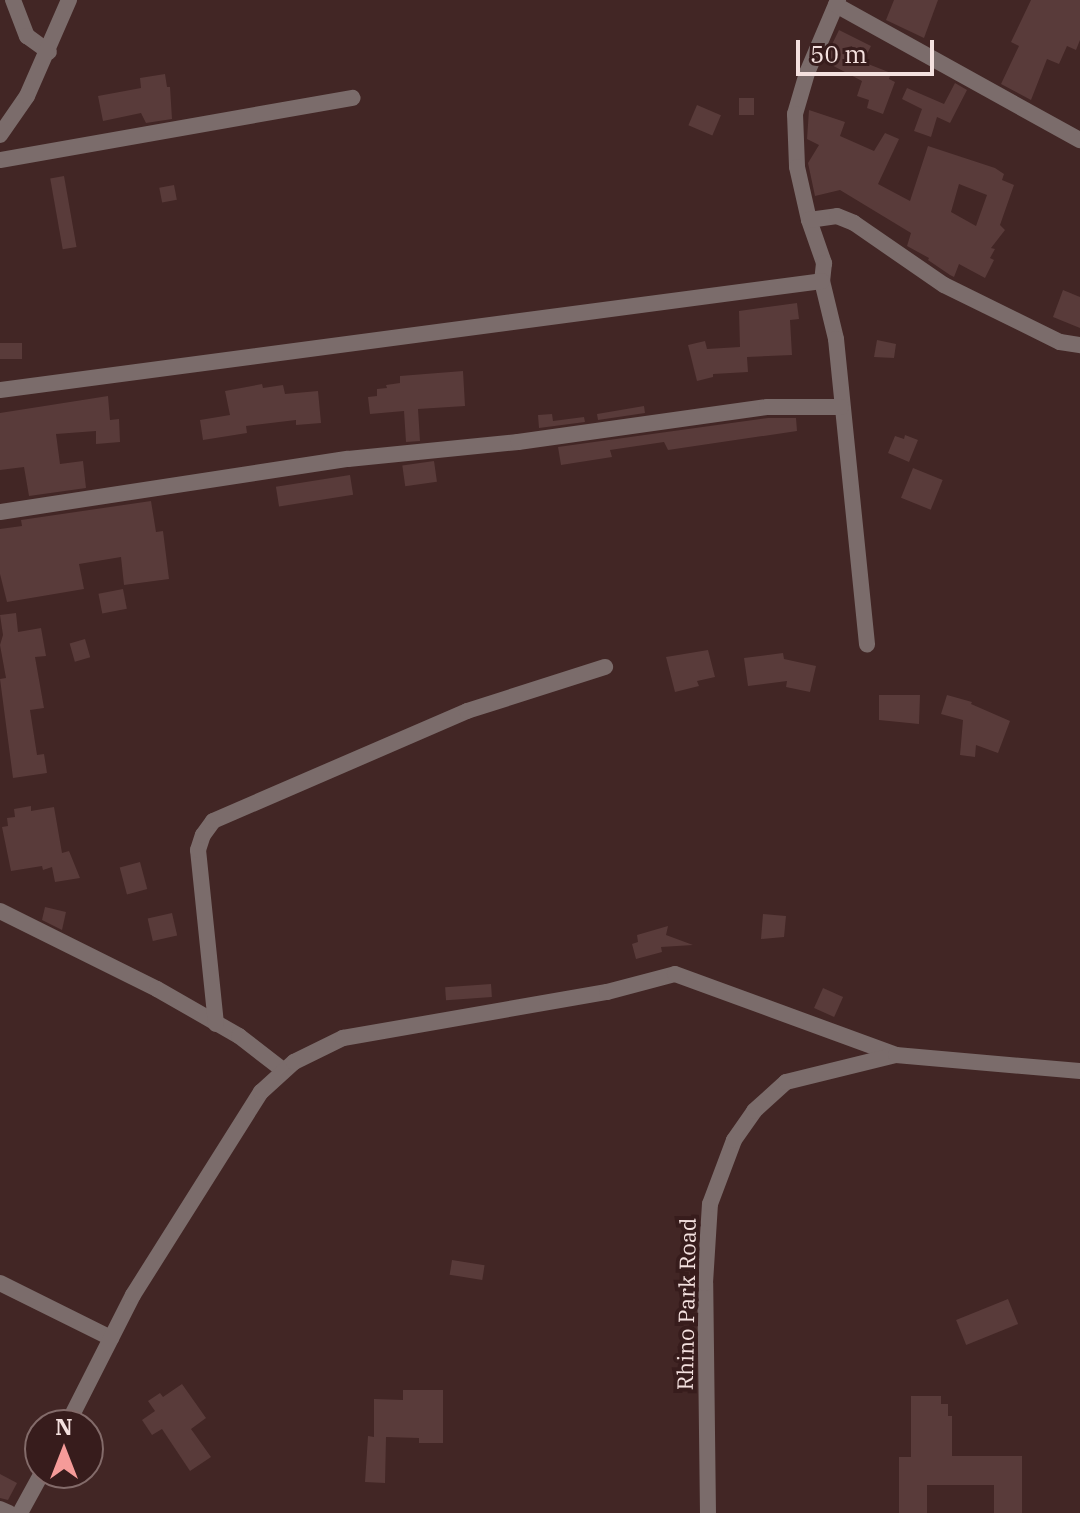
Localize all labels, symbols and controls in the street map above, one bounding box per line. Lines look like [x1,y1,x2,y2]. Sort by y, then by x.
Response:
scale bar [800,24,938,74]
text: 50 m [810,38,867,70]
street label: Rhino Park Road [671,1217,701,1391]
north arrow [24,1409,104,1489]
text: N [55,1412,73,1441]

